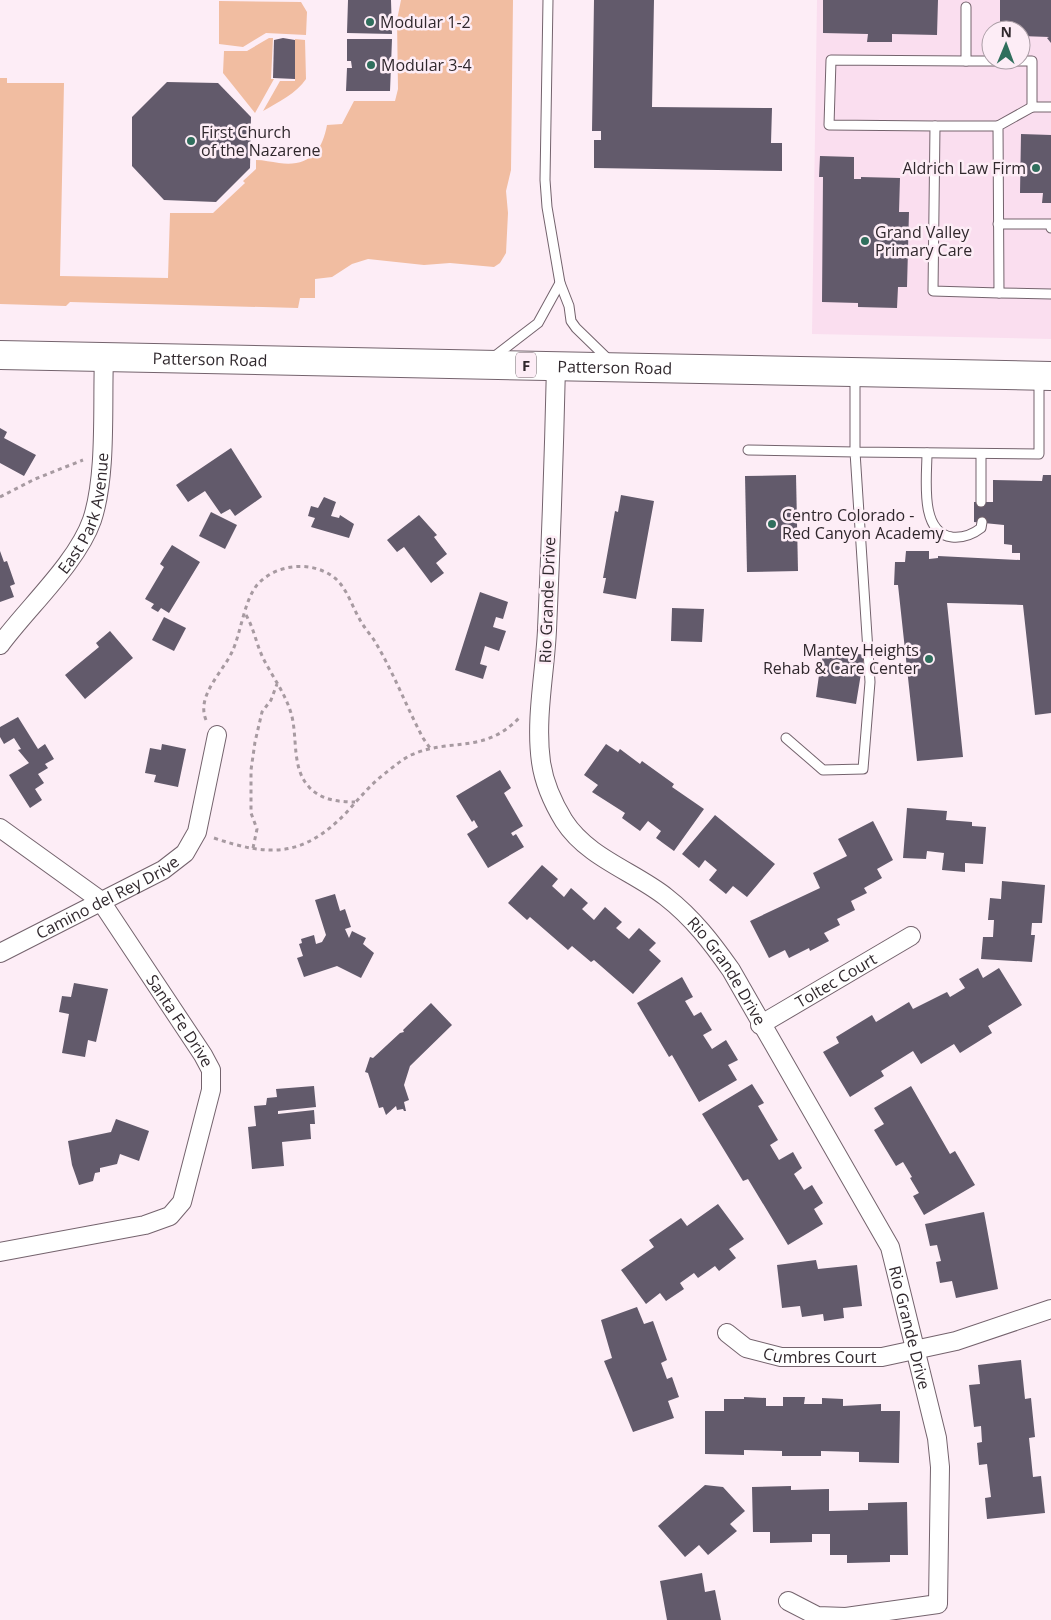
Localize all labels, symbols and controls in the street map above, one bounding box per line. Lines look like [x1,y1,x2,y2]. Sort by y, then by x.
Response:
place label: Modular 1-2 [380,11,471,33]
marker: Modular 1-2 [364,16,376,28]
north arrow [981,20,1031,70]
text: N [1000,22,1012,41]
place label: Modular 3-4 [381,54,472,76]
marker: Modular 3-4 [365,59,377,71]
place label: First Church of the Nazarene [201,121,320,161]
marker: First Church of the Nazarene [185,135,197,147]
place label: Aldrich Law Firm [902,157,1026,179]
marker: Aldrich Law Firm [1030,162,1042,174]
place label: Grand Valley Primary Care [875,221,972,261]
marker: Grand Valley Primary Care [859,235,871,247]
street label: Patterson Road [152,347,268,371]
road number: F [516,352,536,378]
street label: Patterson Road [557,355,673,379]
street label: East Park Avenue [53,452,113,578]
place label: Centro Colorado - Red Canyon Academy [782,504,944,544]
marker: Centro Colorado - Red Canyon Academy [766,518,778,530]
street label: Rio Grande Drive [534,536,560,664]
place label: Mantey Heights Rehab & Care Center [763,639,919,679]
marker: Mantey Heights Rehab & Care Center [923,653,935,665]
street label: Camino del Rey Drive [32,851,184,944]
street label: Rio Grande Drive [683,912,771,1029]
street label: Toltec Court [791,948,881,1013]
street label: Santa Fe Drive [141,970,218,1071]
street label: Rio Grande Drive [884,1263,936,1392]
street label: Cumbres Court [761,1342,877,1368]

